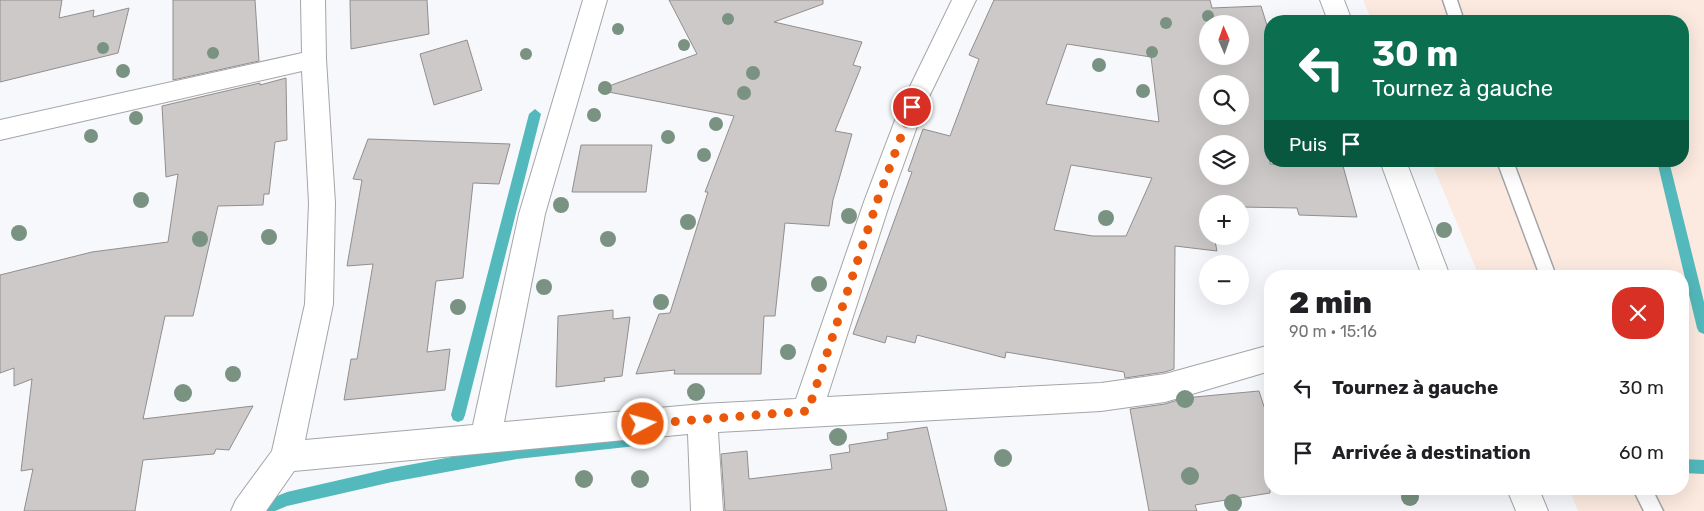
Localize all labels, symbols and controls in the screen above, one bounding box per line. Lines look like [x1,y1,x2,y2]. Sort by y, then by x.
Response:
north arrow [1199,15,1249,65]
map controls [1199,15,1249,305]
text: 30 m [1372,33,1458,75]
icon: left [1289,35,1354,100]
button: search [1199,75,1249,125]
text: Tournez à gauche [1372,75,1553,102]
pin [891,86,933,128]
icon: arrive [898,93,926,121]
icon: arrive [1337,130,1365,158]
text: Puis [1289,133,1327,156]
button: layers [1199,135,1249,185]
button: + [1199,195,1249,245]
button: − [1199,255,1249,305]
text: 2 min [1289,285,1372,321]
button: close [1612,287,1664,339]
text: 90 m · 15:16 [1289,322,1377,341]
icon: left [1289,374,1317,402]
text: Tournez à gauche [1332,376,1498,399]
text: 30 m [1619,376,1664,399]
position arrow [616,397,668,449]
icon: arrive [1289,439,1317,467]
text: Arrivée à destination [1332,441,1531,464]
text: 60 m [1619,441,1664,464]

